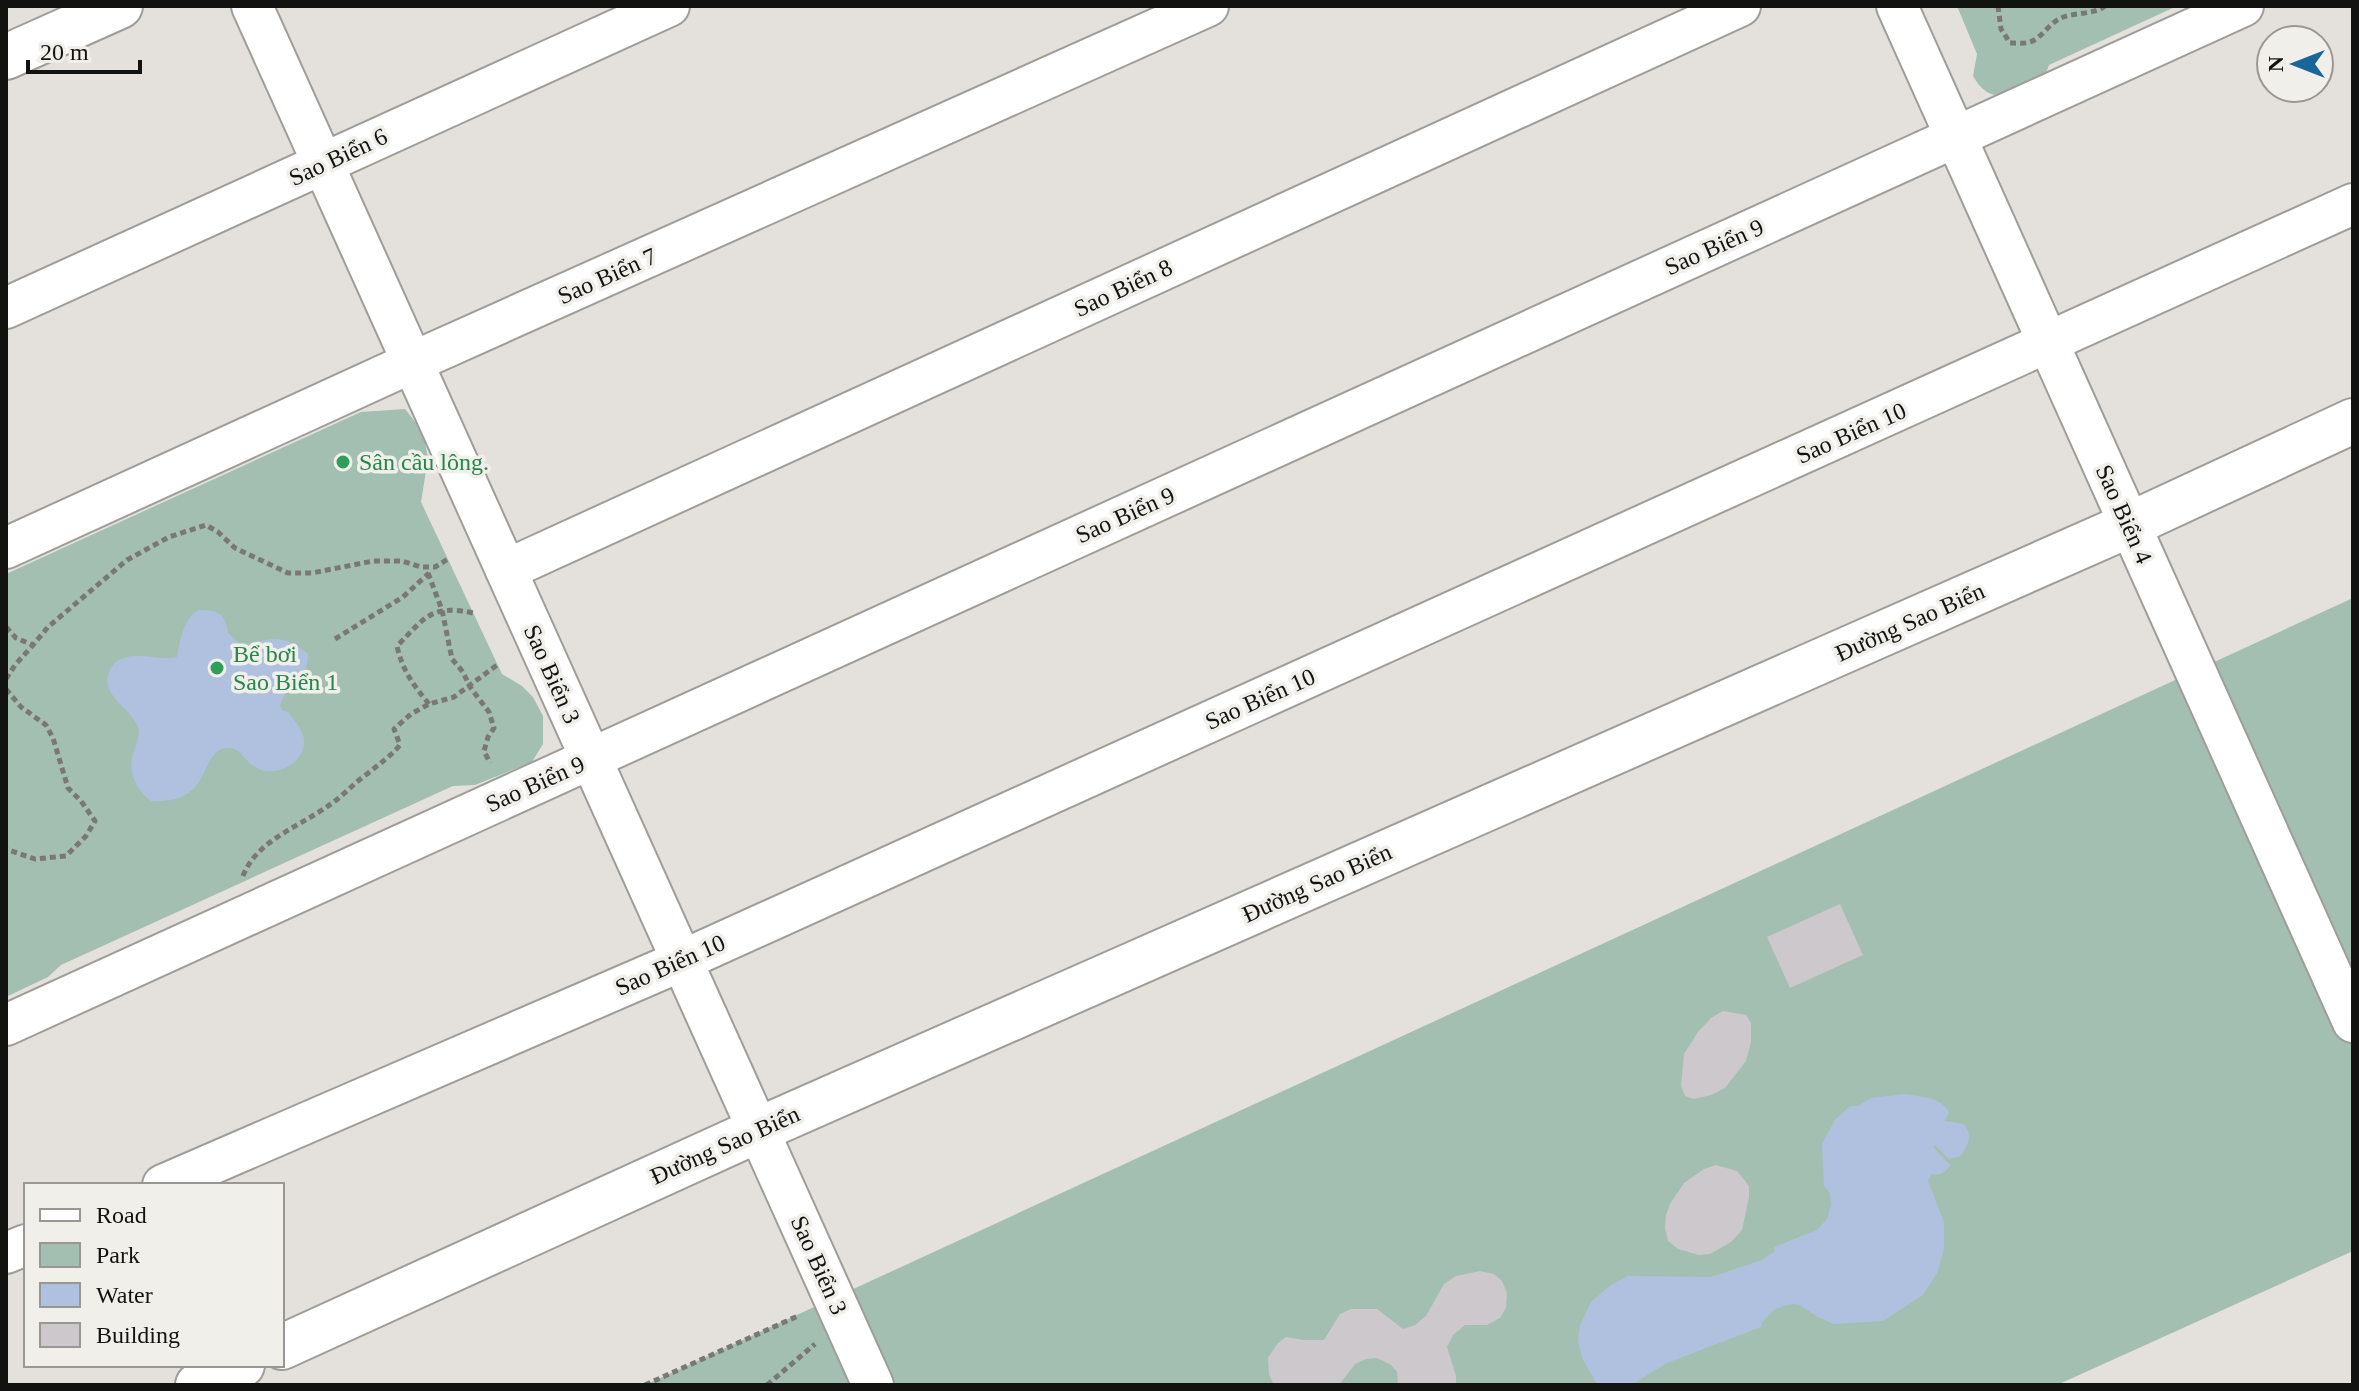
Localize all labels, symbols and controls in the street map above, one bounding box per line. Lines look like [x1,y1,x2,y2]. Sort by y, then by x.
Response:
scale bar [28,24,140,74]
north arrow [2255,24,2335,104]
text: 20 m [40,39,89,65]
text: N [2263,56,2288,72]
street label: Sao Biển 6 [285,123,391,191]
street label: Sao Biển 9 [1661,214,1767,280]
street label: Sao Biển 7 [554,243,660,309]
street label: Sao Biển 8 [1070,254,1176,322]
street label: Sao Biển 10 [1792,397,1910,469]
place label: Sân cầu lông. [359,449,489,475]
marker: Sân cầu lông. [334,453,352,471]
street label: Sao Biển 4 [2091,461,2157,567]
street label: Sao Biển 9 [1072,482,1178,548]
street label: Đường Sao Biển [1831,578,1989,666]
street label: Sao Biển 3 [519,621,585,727]
place label: Bể bơi Sao Biển 1 [233,641,338,695]
marker: Bể bơi Sao Biển 1 [208,659,226,677]
street label: Sao Biển 10 [1201,663,1319,735]
street label: Sao Biển 9 [482,751,588,817]
street label: Đường Sao Biển [1238,839,1396,927]
street label: Sao Biển 10 [611,929,729,1001]
street label: Đường Sao Biển [646,1101,804,1189]
legend [24,1183,284,1367]
text: Road [96,1202,147,1228]
street label: Sao Biển 3 [786,1212,852,1318]
text: Park [96,1242,140,1268]
text: Water [96,1282,153,1308]
text: Building [96,1322,180,1348]

